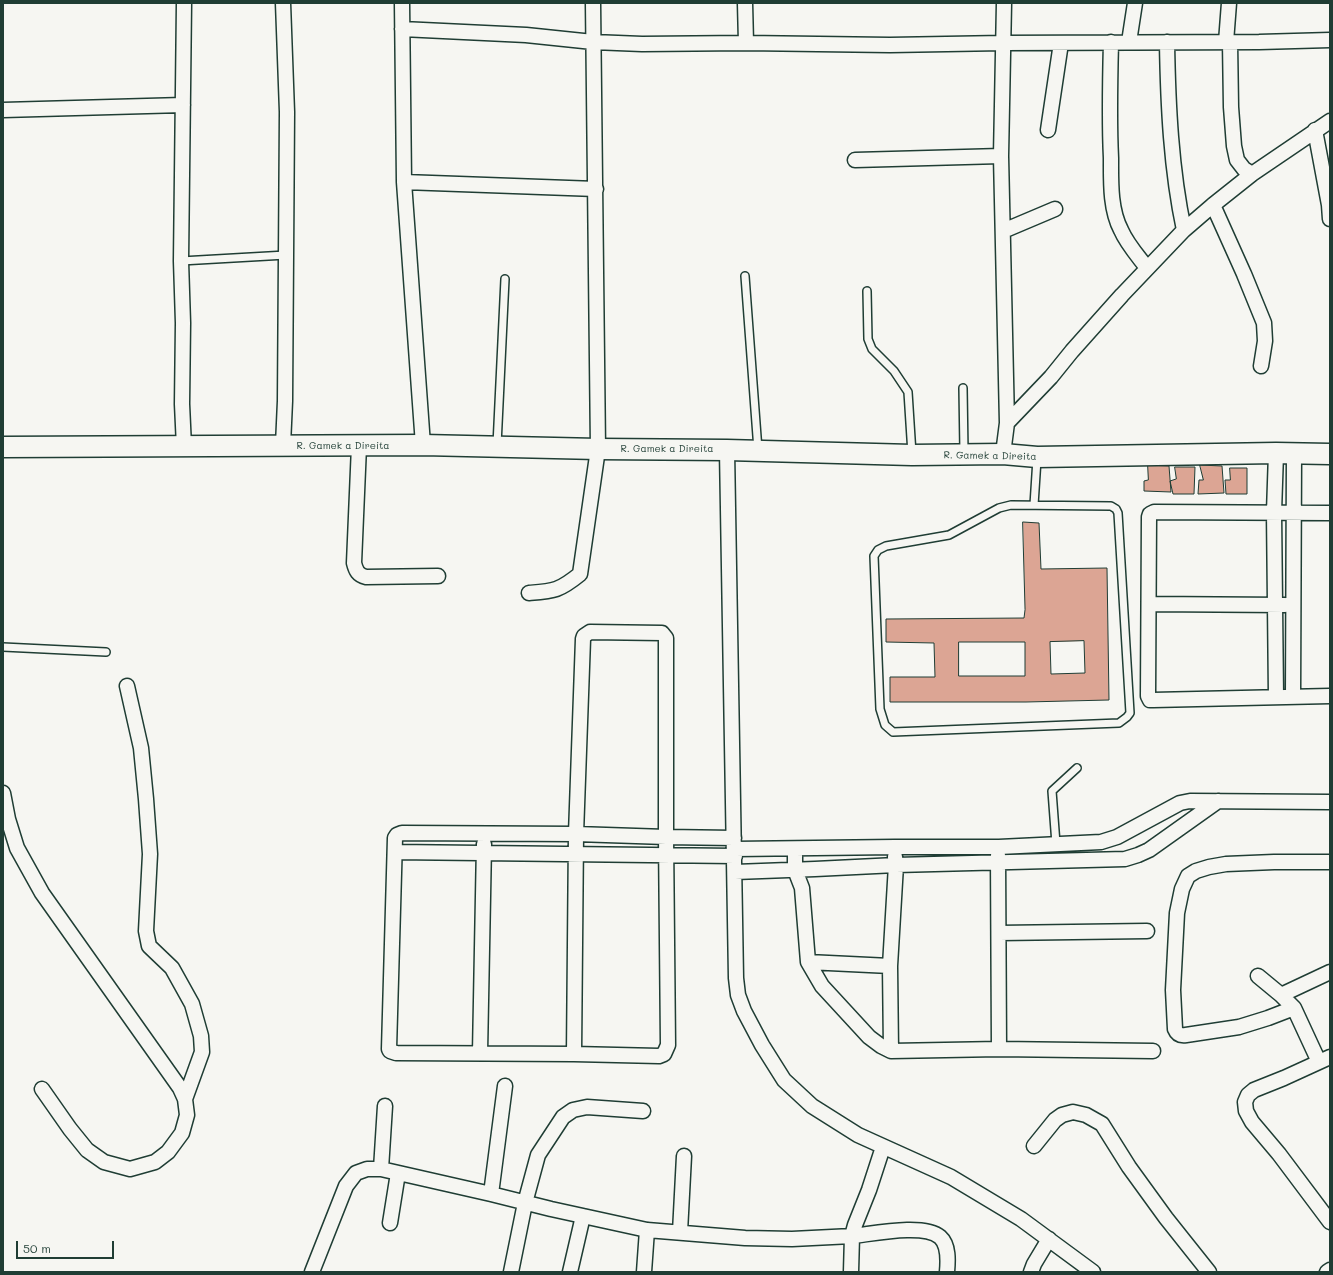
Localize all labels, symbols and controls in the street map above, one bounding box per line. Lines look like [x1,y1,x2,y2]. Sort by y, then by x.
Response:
street label: R. Gamek a Direita [296,440,390,452]
street label: R. Gamek a Direita [620,443,714,455]
street label: R. Gamek a Direita [943,449,1037,463]
scale bar [18,1233,116,1259]
text: 50 m [23,1240,51,1256]

